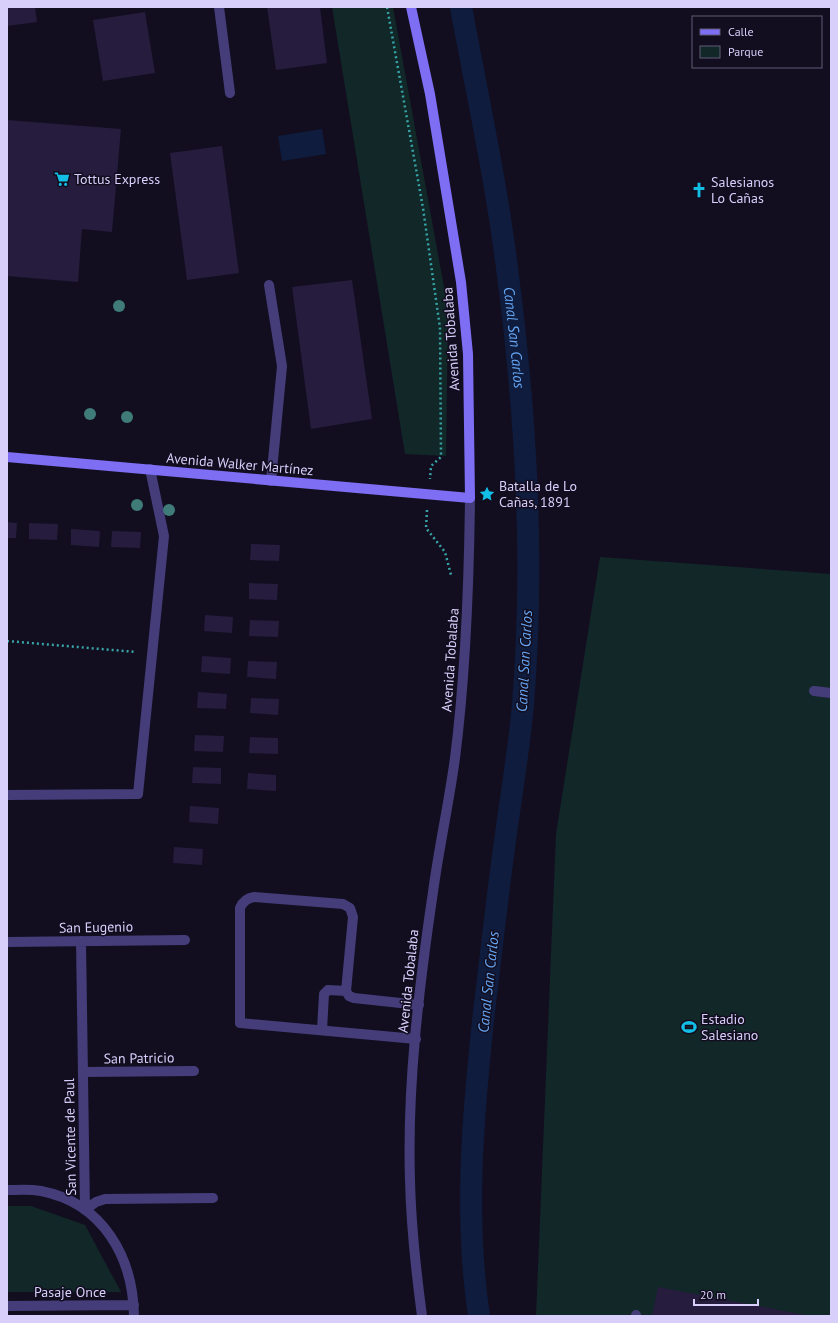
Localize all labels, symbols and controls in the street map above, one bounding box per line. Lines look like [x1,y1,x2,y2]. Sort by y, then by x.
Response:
legend [692,16,822,68]
text: Calle [728,24,754,39]
text: Parque [728,44,763,59]
supermarket icon: Tottus Express [53,170,71,188]
place label: Tottus Express [74,170,160,188]
place label: Salesianos Lo Cañas [711,173,774,207]
church icon: Salesianos Lo Cañas [690,181,708,199]
water label: Canal San Carlos [500,285,530,389]
street label: Avenida Tobalaba [438,286,464,392]
street label: Avenida Walker Martínez [166,449,314,479]
place label: Batalla de Lo Cañas, 1891 [499,477,577,511]
place icon: Batalla de Lo Cañas, 1891 [478,485,496,503]
street label: Avenida Tobalaba [437,607,463,713]
water label: Canal San Carlos [512,610,536,712]
street label: San Eugenio [59,917,133,937]
street label: Avenida Tobalaba [394,928,422,1034]
water label: Canal San Carlos [473,930,503,1034]
place label: Estadio Salesiano [701,1010,758,1044]
sports icon: Estadio Salesiano [680,1018,698,1036]
street label: San Patricio [103,1048,175,1068]
street label: San Vicente de Paul [60,1078,80,1196]
scale bar [694,1281,758,1307]
street label: Pasaje Once [34,1283,106,1301]
text: 20 m [700,1287,726,1302]

